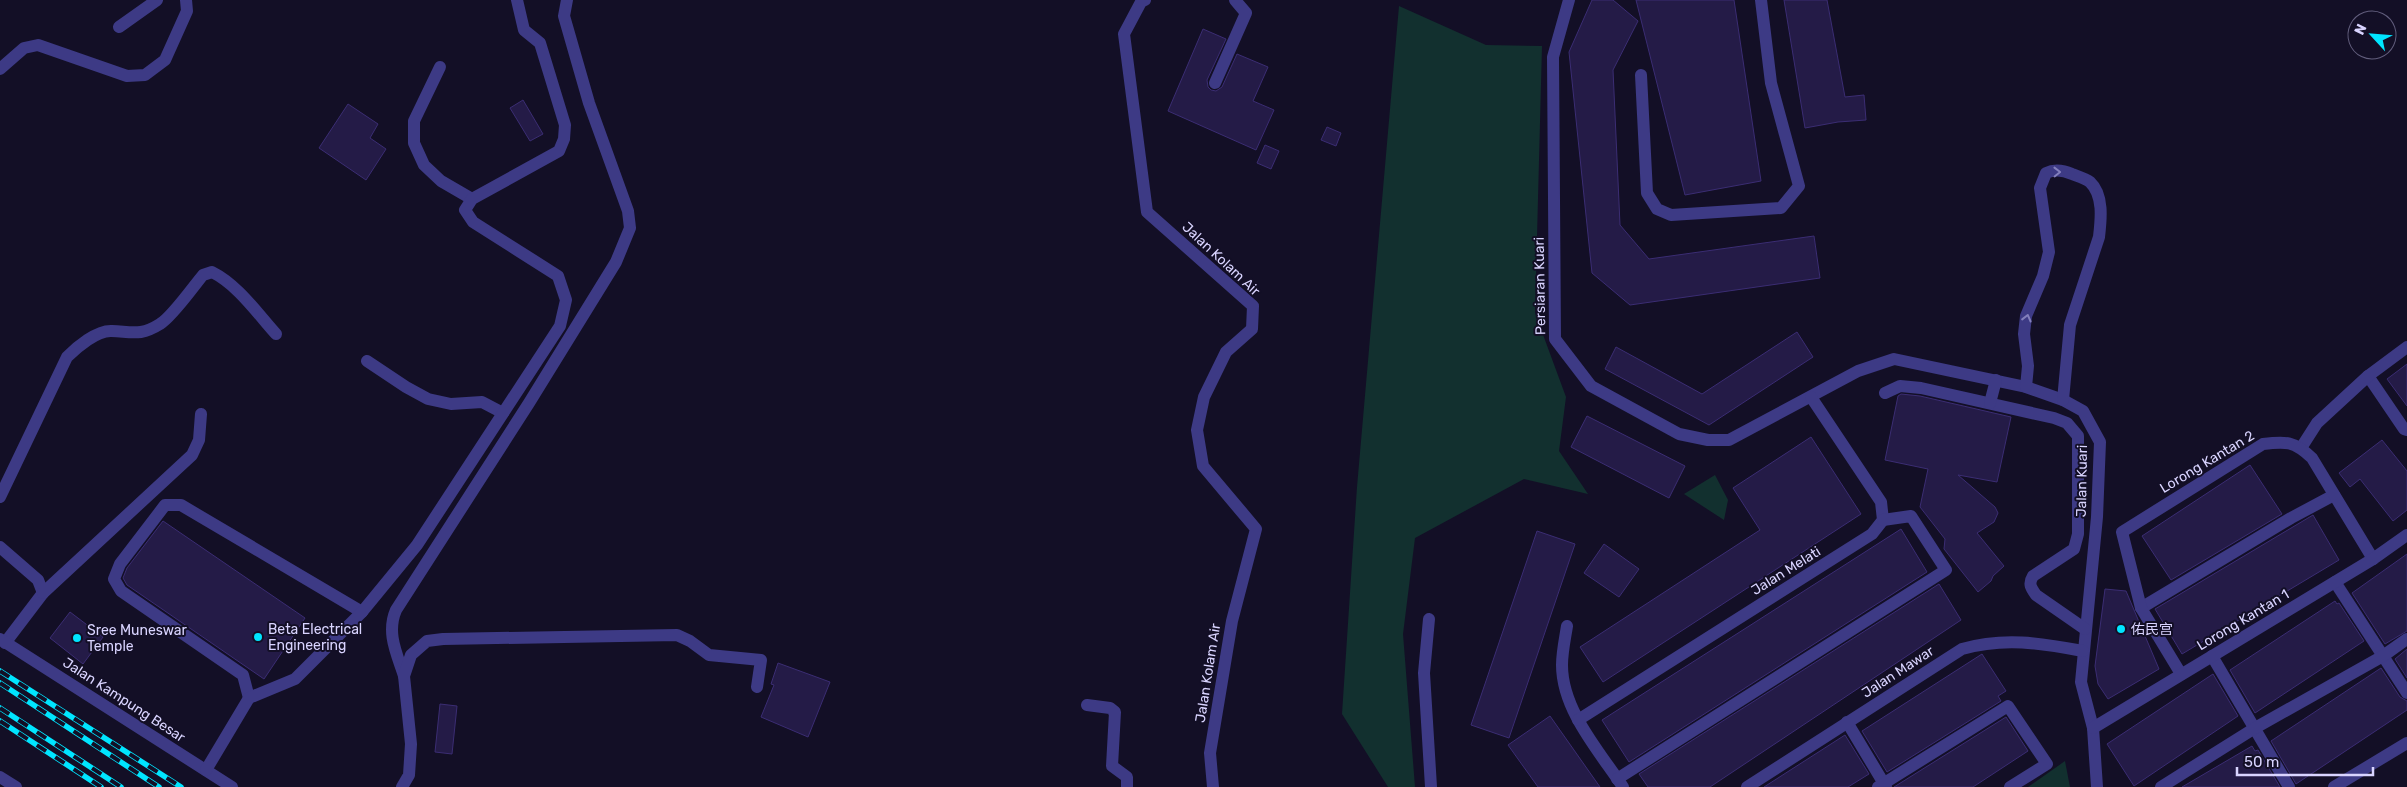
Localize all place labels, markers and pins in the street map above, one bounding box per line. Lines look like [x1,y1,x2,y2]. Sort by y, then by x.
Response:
place label: Beta Electrical Engineering [268,621,362,654]
place label: 佑民宫 [2131,621,2173,638]
place label: Sree Muneswar Temple [87,622,188,655]
marker: 佑民宫 [2115,623,2127,635]
marker: Beta Electrical Engineering [252,631,264,643]
marker: Sree Muneswar Temple [71,632,83,644]

